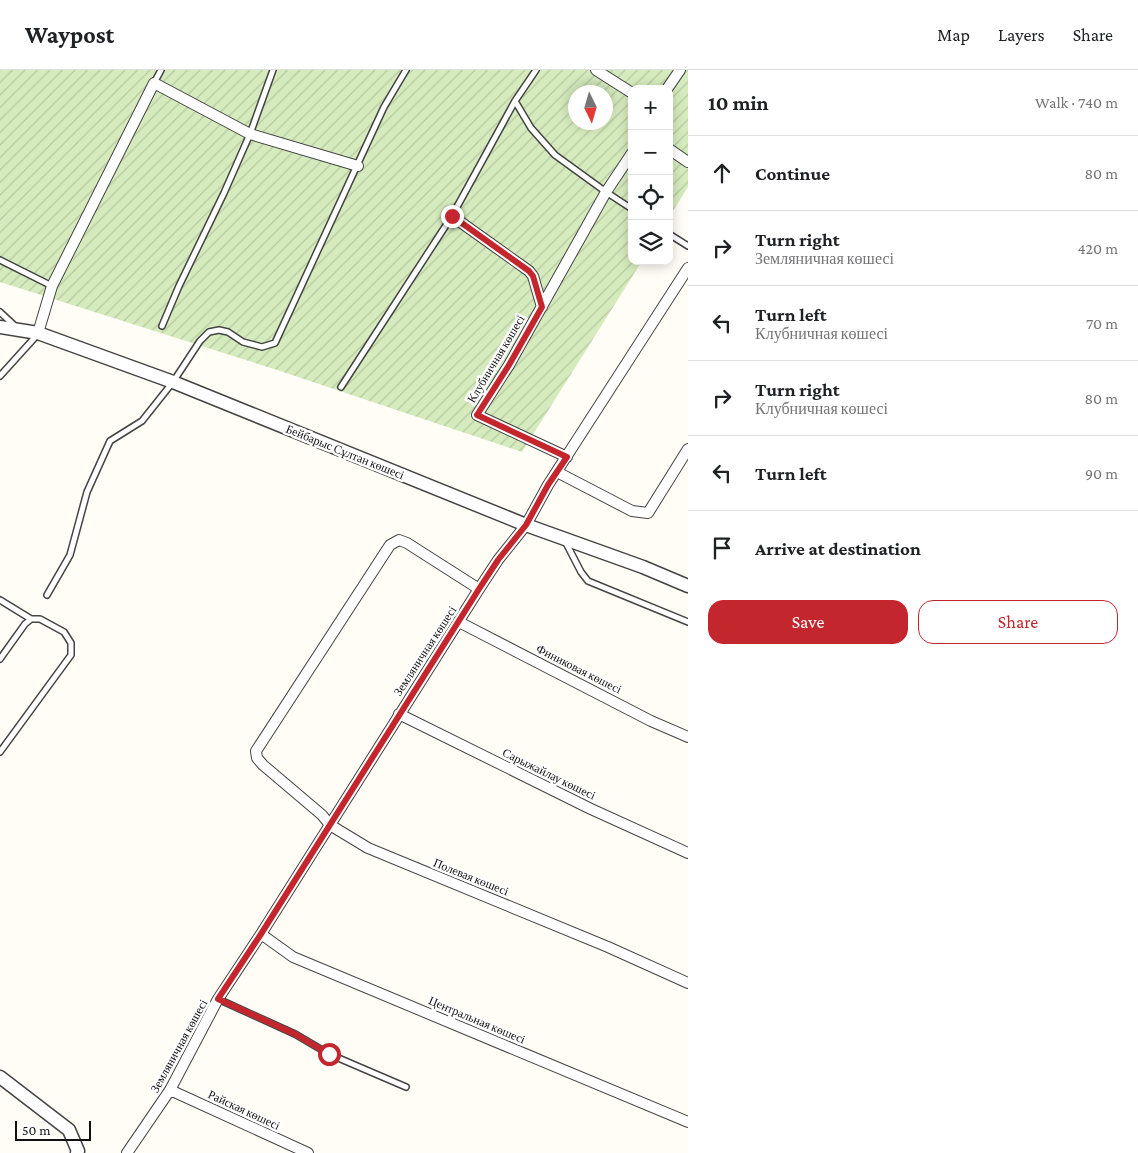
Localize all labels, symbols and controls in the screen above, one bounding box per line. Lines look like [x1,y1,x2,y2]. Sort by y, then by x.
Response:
text: Waypost [25,21,114,48]
text: Map [937,25,970,45]
text: Layers [998,25,1045,45]
text: Share [1073,25,1113,45]
north arrow [568,85,613,130]
map controls [628,85,673,265]
button: + [628,85,673,130]
text: 10 min [708,91,769,115]
text: Walk · 740 m [1035,94,1118,111]
button: − [628,130,673,175]
icon: ahead [708,159,736,187]
text: Continue [755,163,830,184]
text: 80 m [1084,165,1118,182]
button: locate [628,175,673,220]
route end [441,205,464,228]
button: layers [628,220,673,265]
text: Turn right [755,229,840,250]
icon: right [708,234,736,262]
text: 420 m [1077,240,1118,257]
text: Земляничная көшесі [755,250,894,267]
text: Turn left [755,304,827,325]
icon: left [708,309,736,337]
street label: Клубничная көшесі [464,312,528,405]
text: 70 m [1086,315,1118,332]
text: Клубничная көшесі [755,325,888,342]
text: Turn right [755,379,840,400]
icon: right [708,384,736,412]
text: 80 m [1084,390,1118,407]
text: Клубничная көшесі [755,400,888,417]
street label: Бейбарыс Сұлтан көшесі [284,422,407,482]
icon: left [708,459,736,487]
text: Turn left [755,463,827,484]
text: 90 m [1085,465,1118,482]
icon: arrive [708,534,736,562]
text: Arrive at destination [755,538,921,559]
button: Save [708,600,908,644]
button: Share [918,600,1118,644]
street label: Земляничная көшесі [391,603,460,699]
street label: Финиковая көшесі [534,641,625,697]
street label: Сарыжайлау көшесі [500,745,598,803]
street label: Полевая көшесі [431,856,511,899]
street label: Центральная көшесі [427,993,528,1047]
street label: Земляничная көшесі [148,996,211,1095]
route start [318,1043,341,1066]
street label: Райская көшесі [206,1087,283,1133]
scale bar [15,1118,91,1141]
text: 50 m [22,1122,50,1138]

